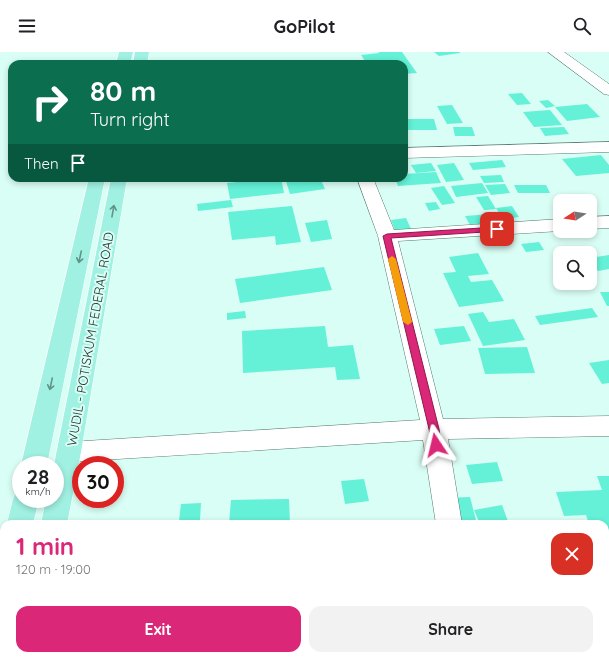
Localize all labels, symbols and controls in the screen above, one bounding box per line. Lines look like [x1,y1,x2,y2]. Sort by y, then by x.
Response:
icon: menu [16,15,38,37]
text: GoPilot [273,15,336,38]
icon: search [571,15,593,37]
text: 80 m [90,73,156,108]
icon: right [24,76,76,128]
text: Turn right [90,108,170,131]
icon: arrive [67,152,89,174]
text: Then [24,154,59,173]
north arrow [553,194,597,238]
map controls [553,194,597,290]
one-way arrow [109,204,117,217]
pin [480,212,514,246]
icon: arrive [486,218,508,240]
street label: WUDIL - POTISKUM FEDERAL ROAD [63,231,117,447]
button: search [553,246,597,290]
one-way arrow [75,250,83,263]
one-way arrow [47,377,55,390]
position arrow [415,424,457,466]
speed limit sign: 30 [72,456,124,508]
text: 28 [27,464,49,489]
text: km/h [25,485,51,498]
text: 1 min [16,531,74,561]
button: close [551,533,593,575]
text: 120 m · 19:00 [16,561,91,577]
button: Exit [16,606,301,652]
button: Share [309,606,593,652]

